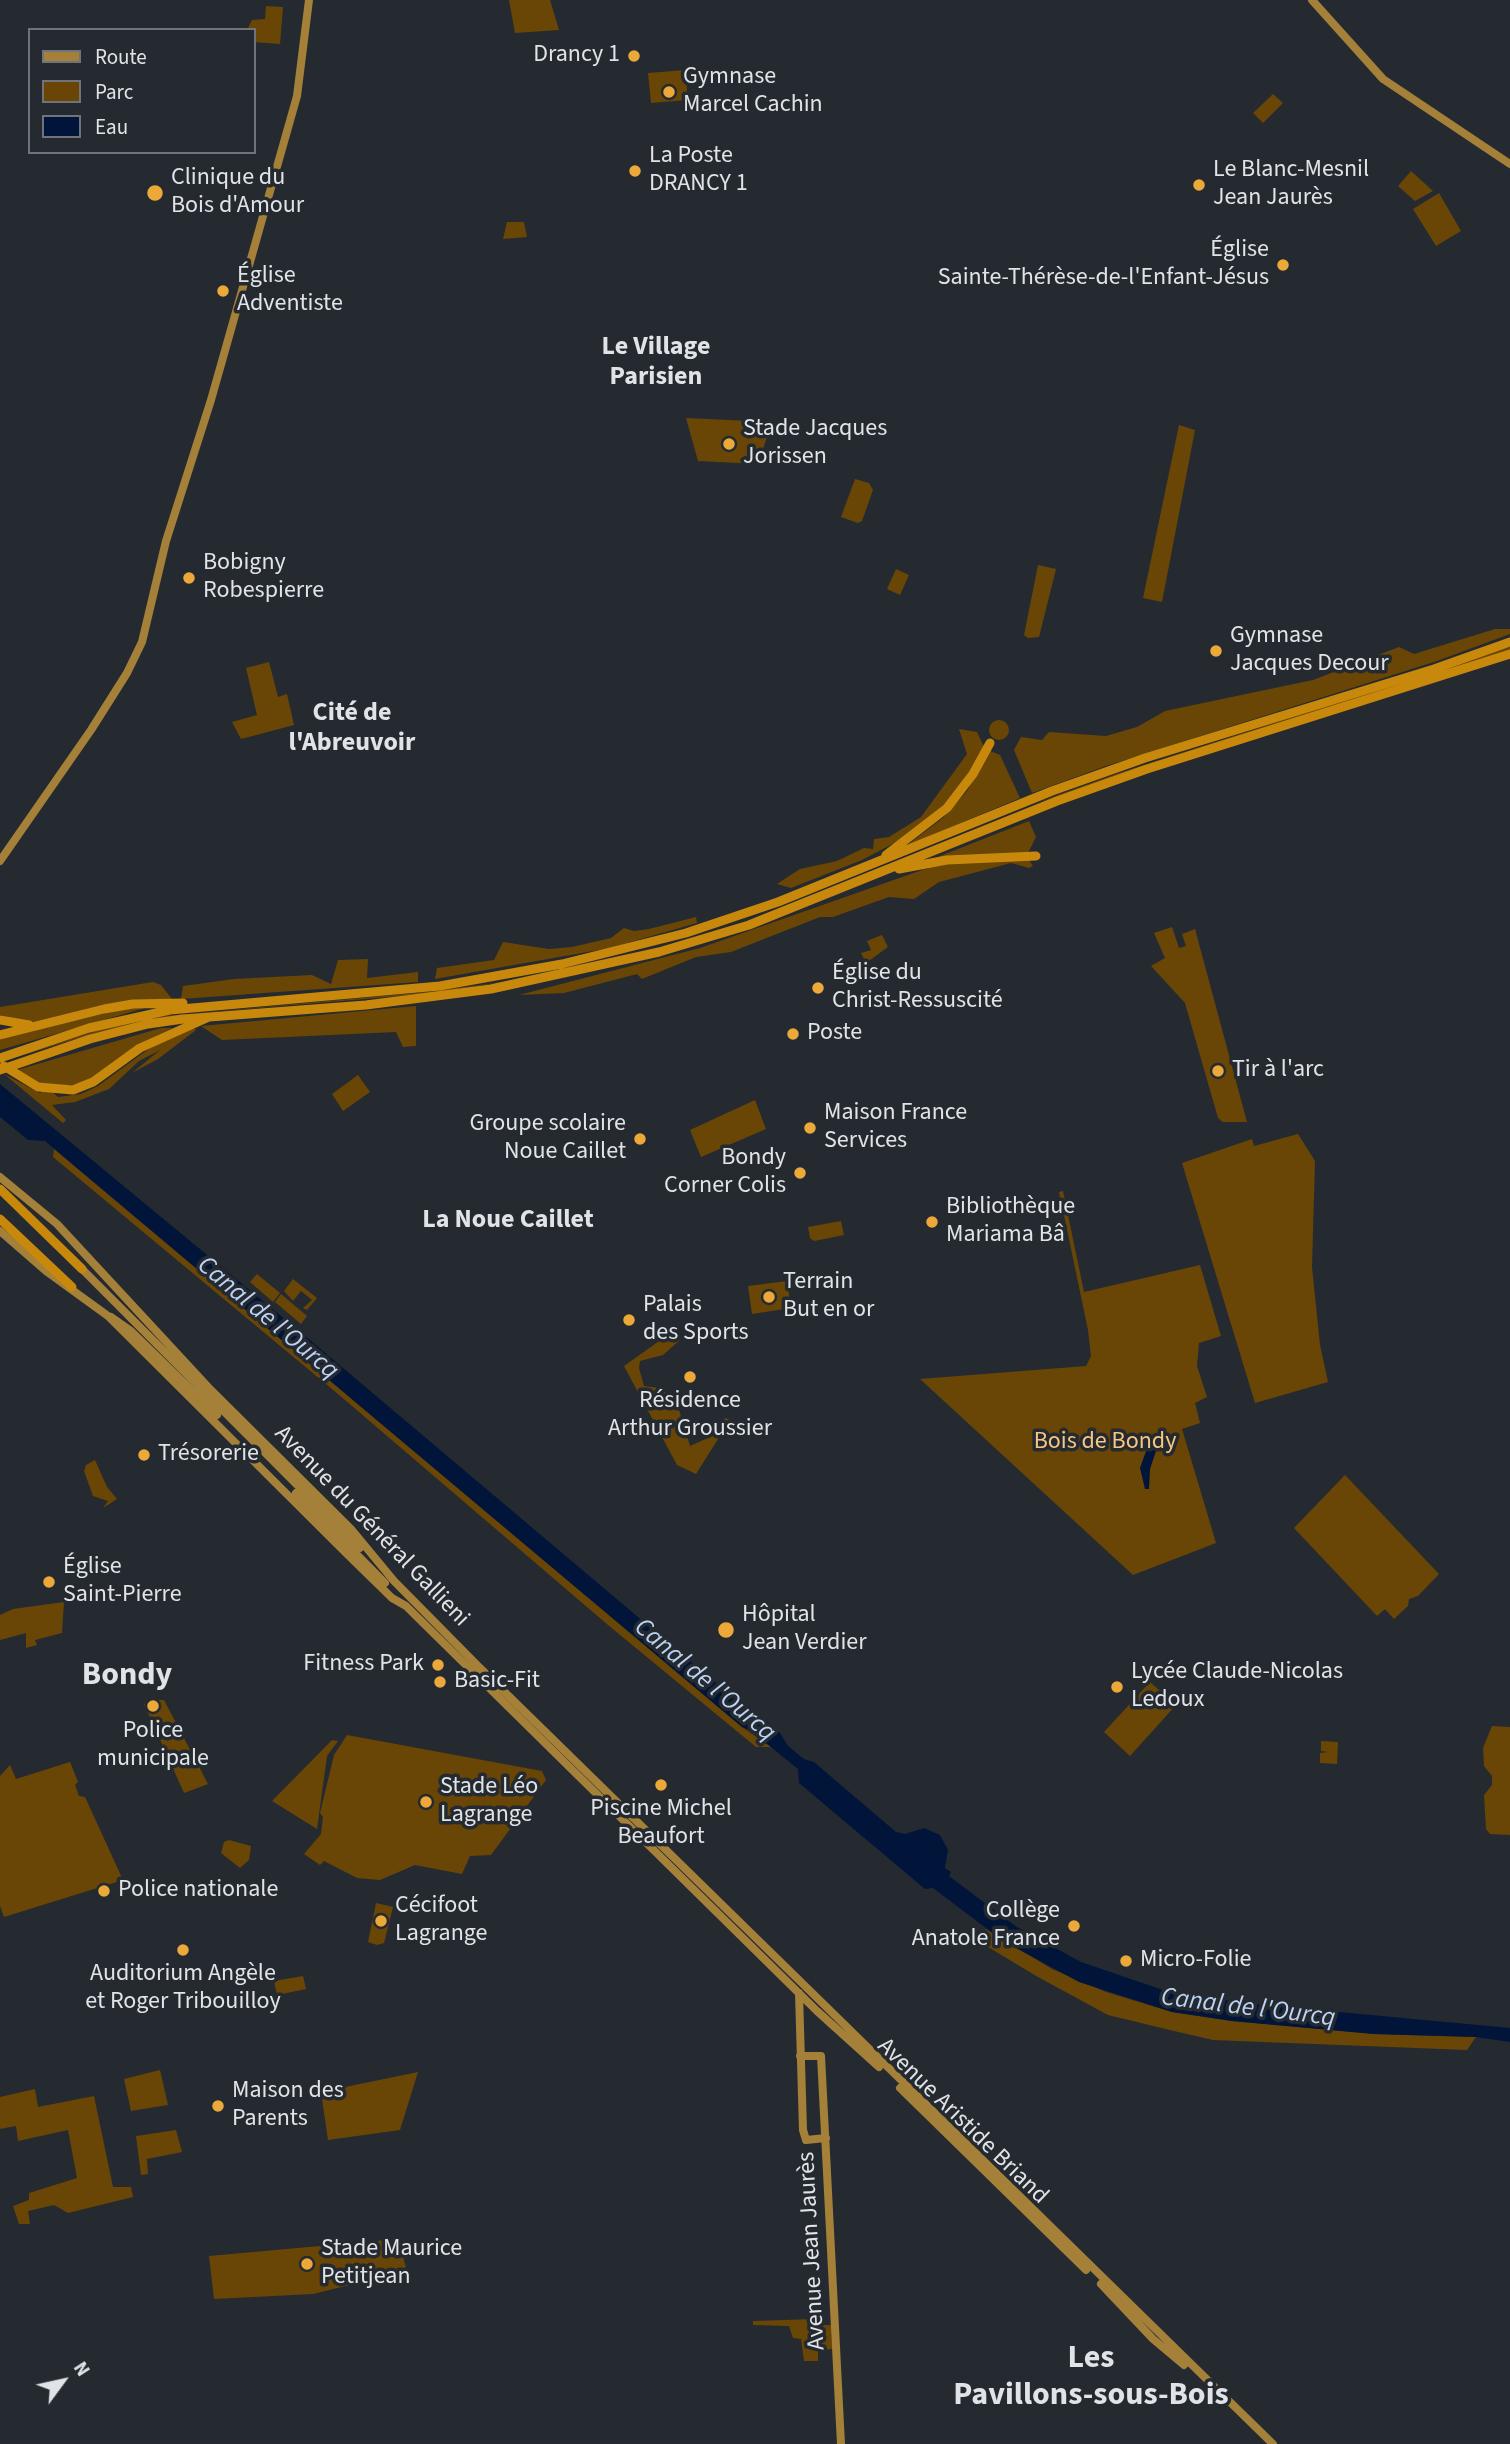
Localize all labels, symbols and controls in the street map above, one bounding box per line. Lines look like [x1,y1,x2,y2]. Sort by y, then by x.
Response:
legend [28,28,256,154]
text: Route [95,42,147,72]
place label: Drancy 1 [533,42,620,70]
marker: Drancy 1 [626,48,642,64]
place label: Gymnase Marcel Cachin [683,64,823,120]
text: Parc [95,77,133,107]
marker: Gymnase Marcel Cachin [661,84,677,100]
text: Eau [95,112,128,142]
place label: La Poste DRANCY 1 [649,143,748,199]
place label: Le Blanc-Mesnil Jean Jaurès [1213,157,1369,213]
marker: La Poste DRANCY 1 [627,163,643,179]
place label: Clinique du Bois d'Amour [171,165,304,221]
marker: Le Blanc-Mesnil Jean Jaurès [1191,177,1207,193]
marker: Clinique du Bois d'Amour [145,183,165,203]
place label: Église Sainte-Thérèse-de-l'Enfant-Jésus [938,237,1269,293]
marker: Église Sainte-Thérèse-de-l'Enfant-Jésus [1275,257,1291,273]
place label: Église Adventiste [237,263,343,319]
marker: Église Adventiste [215,283,231,299]
district label: Le Village Parisien [602,332,710,394]
place label: Stade Jacques Jorissen [743,416,887,472]
marker: Stade Jacques Jorissen [721,436,737,452]
place label: Bobigny Robespierre [203,550,324,606]
marker: Bobigny Robespierre [181,570,197,586]
place label: Gymnase Jacques Decour [1230,623,1389,679]
marker: Gymnase Jacques Decour [1208,643,1224,659]
district label: Cité de l'Abreuvoir [289,698,415,760]
place label: Église du Christ-Ressuscité [832,960,1003,1016]
marker: Église du Christ-Ressuscité [810,980,826,996]
place label: Poste [807,1020,862,1048]
marker: Poste [785,1026,801,1042]
place label: Tir à l'arc [1232,1057,1324,1085]
marker: Tir à l'arc [1210,1063,1226,1079]
place label: Maison France Services [824,1100,967,1156]
place label: Groupe scolaire Noue Caillet [469,1111,626,1167]
marker: Maison France Services [802,1120,818,1136]
marker: Groupe scolaire Noue Caillet [632,1131,648,1147]
place label: Bondy Corner Colis [664,1145,786,1201]
marker: Bondy Corner Colis [792,1165,808,1181]
place label: Bibliothèque Mariama Bâ [946,1194,1075,1250]
district label: La Noue Caillet [422,1205,594,1237]
marker: Bibliothèque Mariama Bâ [924,1214,940,1230]
water label: Canal de l'Ourcq [190,1251,344,1387]
place label: Terrain But en or [783,1269,874,1325]
marker: Terrain But en or [761,1289,777,1305]
place label: Palais des Sports [643,1292,748,1348]
marker: Palais des Sports [621,1312,637,1328]
marker: Résidence Arthur Groussier [682,1369,698,1385]
place label: Résidence Arthur Groussier [608,1388,772,1444]
street label: Avenue du Général Gallieni [267,1420,475,1634]
park label: Bois de Bondy [1034,1429,1176,1457]
place label: Trésorerie [158,1441,259,1469]
marker: Trésorerie [136,1447,152,1463]
place label: Église Saint-Pierre [63,1554,182,1610]
marker: Église Saint-Pierre [41,1574,57,1590]
place label: Hôpital Jean Verdier [742,1602,867,1658]
water label: Canal de l'Ourcq [627,1613,781,1749]
marker: Hôpital Jean Verdier [716,1620,736,1640]
place label: Fitness Park [303,1651,424,1679]
marker: Fitness Park [430,1657,446,1673]
district label: Bondy [82,1658,172,1696]
place label: Lycée Claude-Nicolas Ledoux [1131,1659,1343,1715]
place label: Basic-Fit [454,1668,540,1696]
marker: Basic-Fit [432,1674,448,1690]
marker: Lycée Claude-Nicolas Ledoux [1109,1679,1125,1695]
marker: Police municipale [145,1698,161,1714]
place label: Police municipale [97,1718,209,1774]
place label: Stade Léo Lagrange [440,1774,538,1830]
marker: Piscine Michel Beaufort [653,1777,669,1793]
marker: Stade Léo Lagrange [418,1794,434,1810]
place label: Piscine Michel Beaufort [590,1796,732,1852]
place label: Police nationale [118,1877,278,1905]
marker: Police nationale [96,1883,112,1899]
place label: Cécifoot Lagrange [395,1893,488,1949]
place label: Collège Anatole France [912,1898,1060,1954]
marker: Cécifoot Lagrange [373,1913,389,1929]
marker: Collège Anatole France [1066,1918,1082,1934]
marker: Auditorium Angèle et Roger Tribouilloy [175,1942,191,1958]
place label: Micro-Folie [1140,1947,1251,1975]
marker: Micro-Folie [1118,1953,1134,1969]
place label: Auditorium Angèle et Roger Tribouilloy [85,1961,281,2017]
water label: Canal de l'Ourcq [1159,1983,1337,2035]
street label: Avenue Aristide Briand [871,2033,1053,2211]
place label: Maison des Parents [232,2078,344,2134]
marker: Maison des Parents [210,2098,226,2114]
street label: Avenue Jean Jaurès [793,2151,833,2351]
place label: Stade Maurice Petitjean [321,2236,462,2292]
marker: Stade Maurice Petitjean [299,2256,315,2272]
district label: Les Pavillons-sous-Bois [953,2341,1229,2416]
north arrow [28,2346,98,2416]
text: N [66,2357,96,2382]

